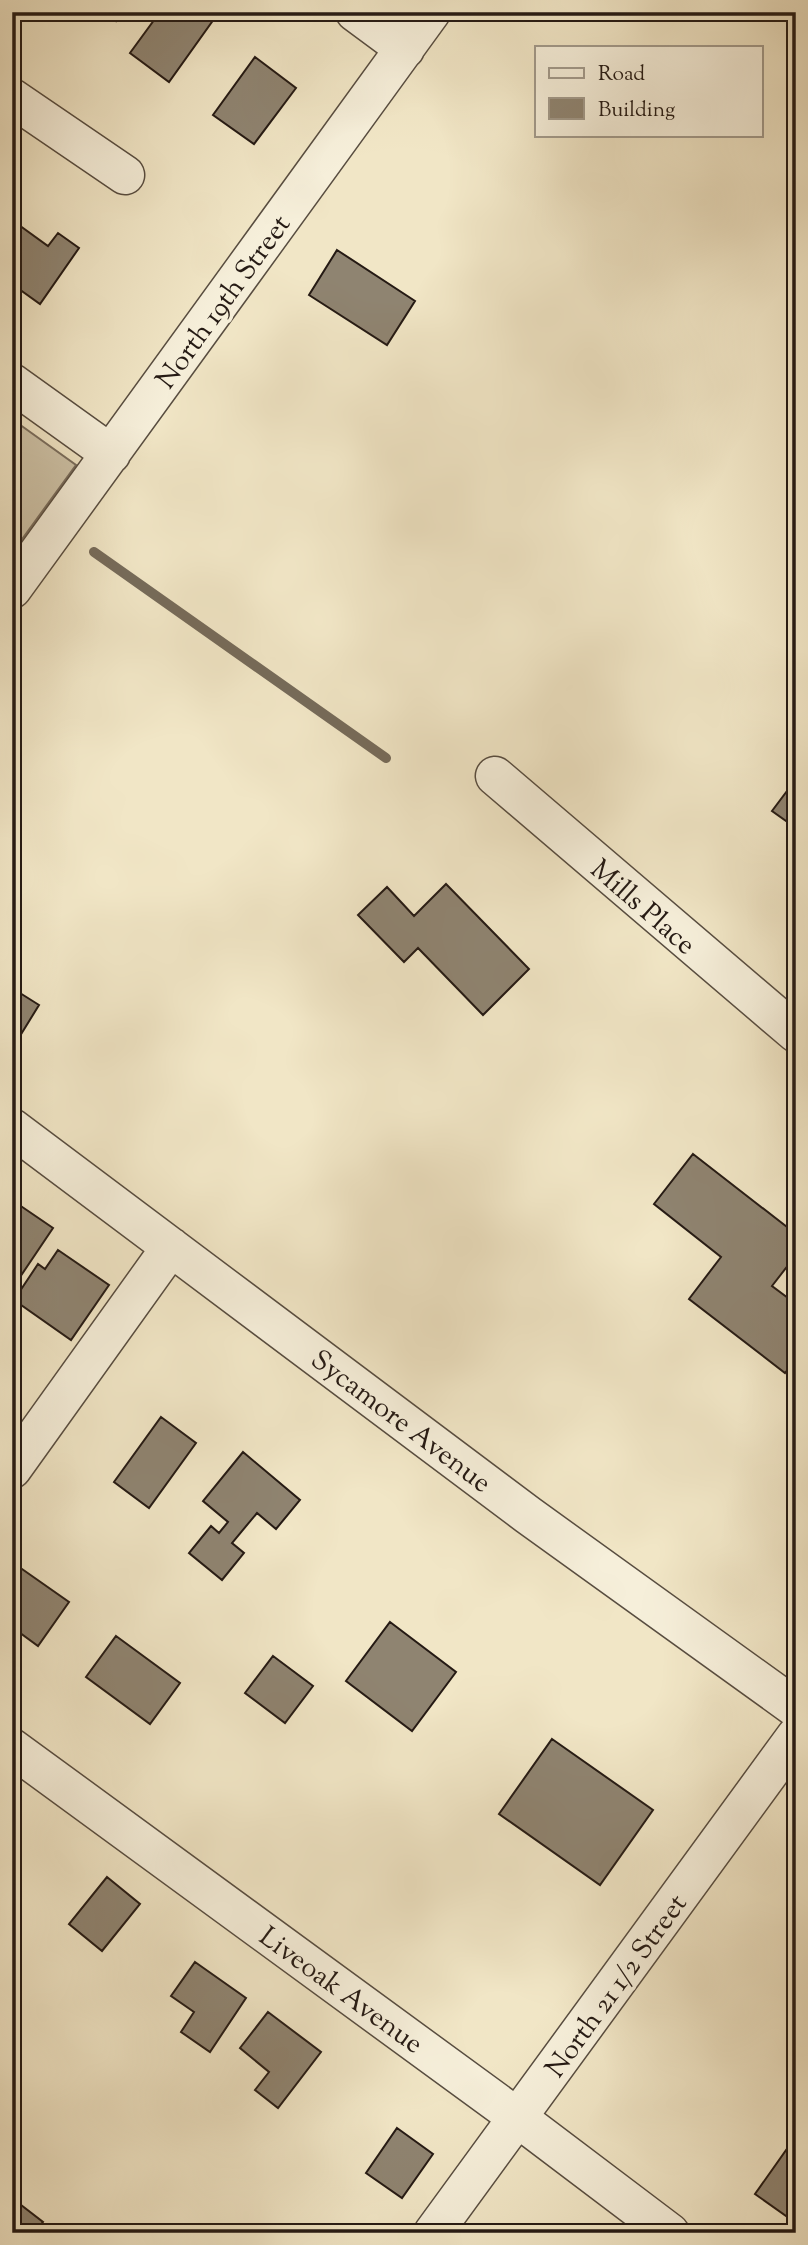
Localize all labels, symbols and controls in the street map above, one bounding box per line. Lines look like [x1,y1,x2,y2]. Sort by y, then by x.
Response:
legend [535,46,762,136]
text: Road [598,60,645,90]
text: Building [598,96,675,126]
street label: North 19th Street [147,207,302,398]
street label: Mills Place [581,851,703,965]
street label: Sycamore Avenue [302,1341,499,1504]
street label: North 21 1/2 Street [537,1886,698,2087]
street label: Liveoak Avenue [250,1918,431,2065]

